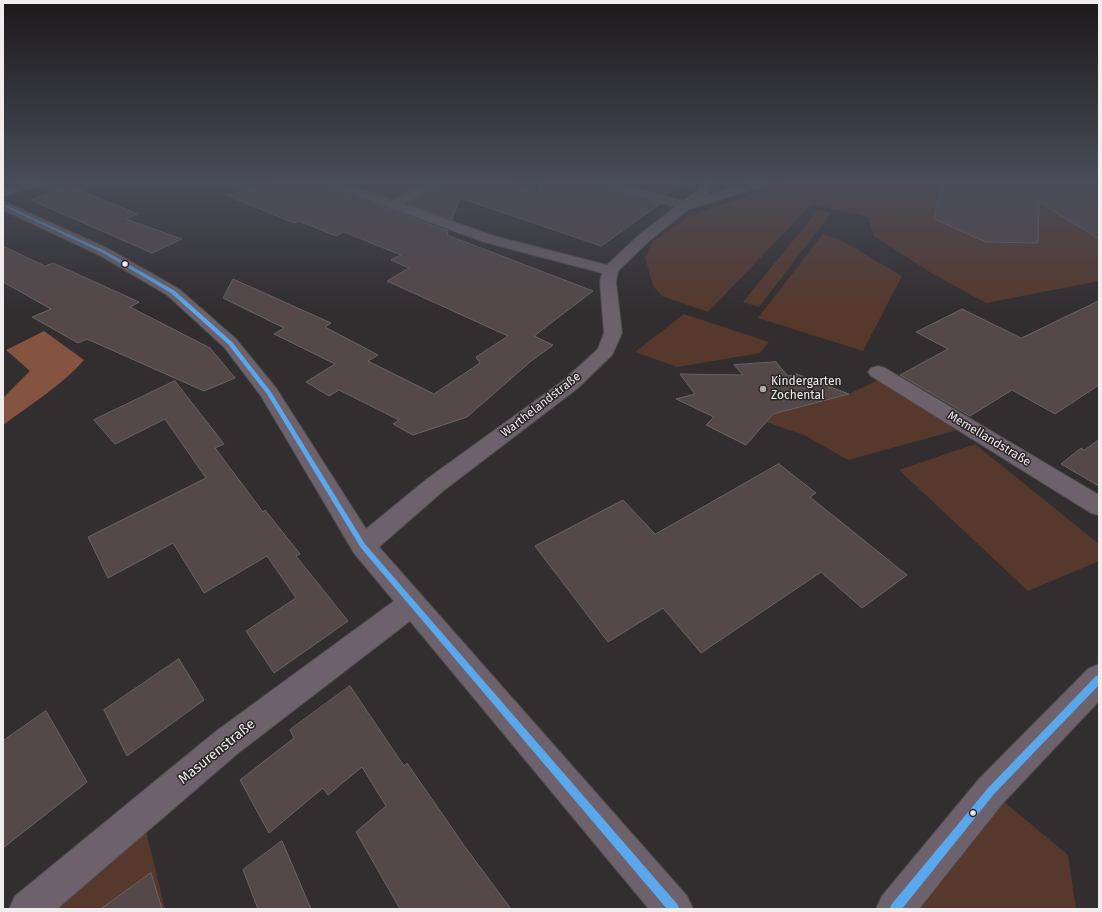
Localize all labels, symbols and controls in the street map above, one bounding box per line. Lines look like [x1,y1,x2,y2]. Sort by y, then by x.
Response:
unlabelled marker [120,259,130,269]
street label: Warthelandstraße [498,369,584,441]
place label: Kindergarten Zochental [771,375,842,403]
marker: Kindergarten Zochental [758,384,768,394]
street label: Memellandstraße [945,408,1033,470]
street label: Masurenstraße [175,716,259,788]
unlabelled marker [968,808,978,818]

